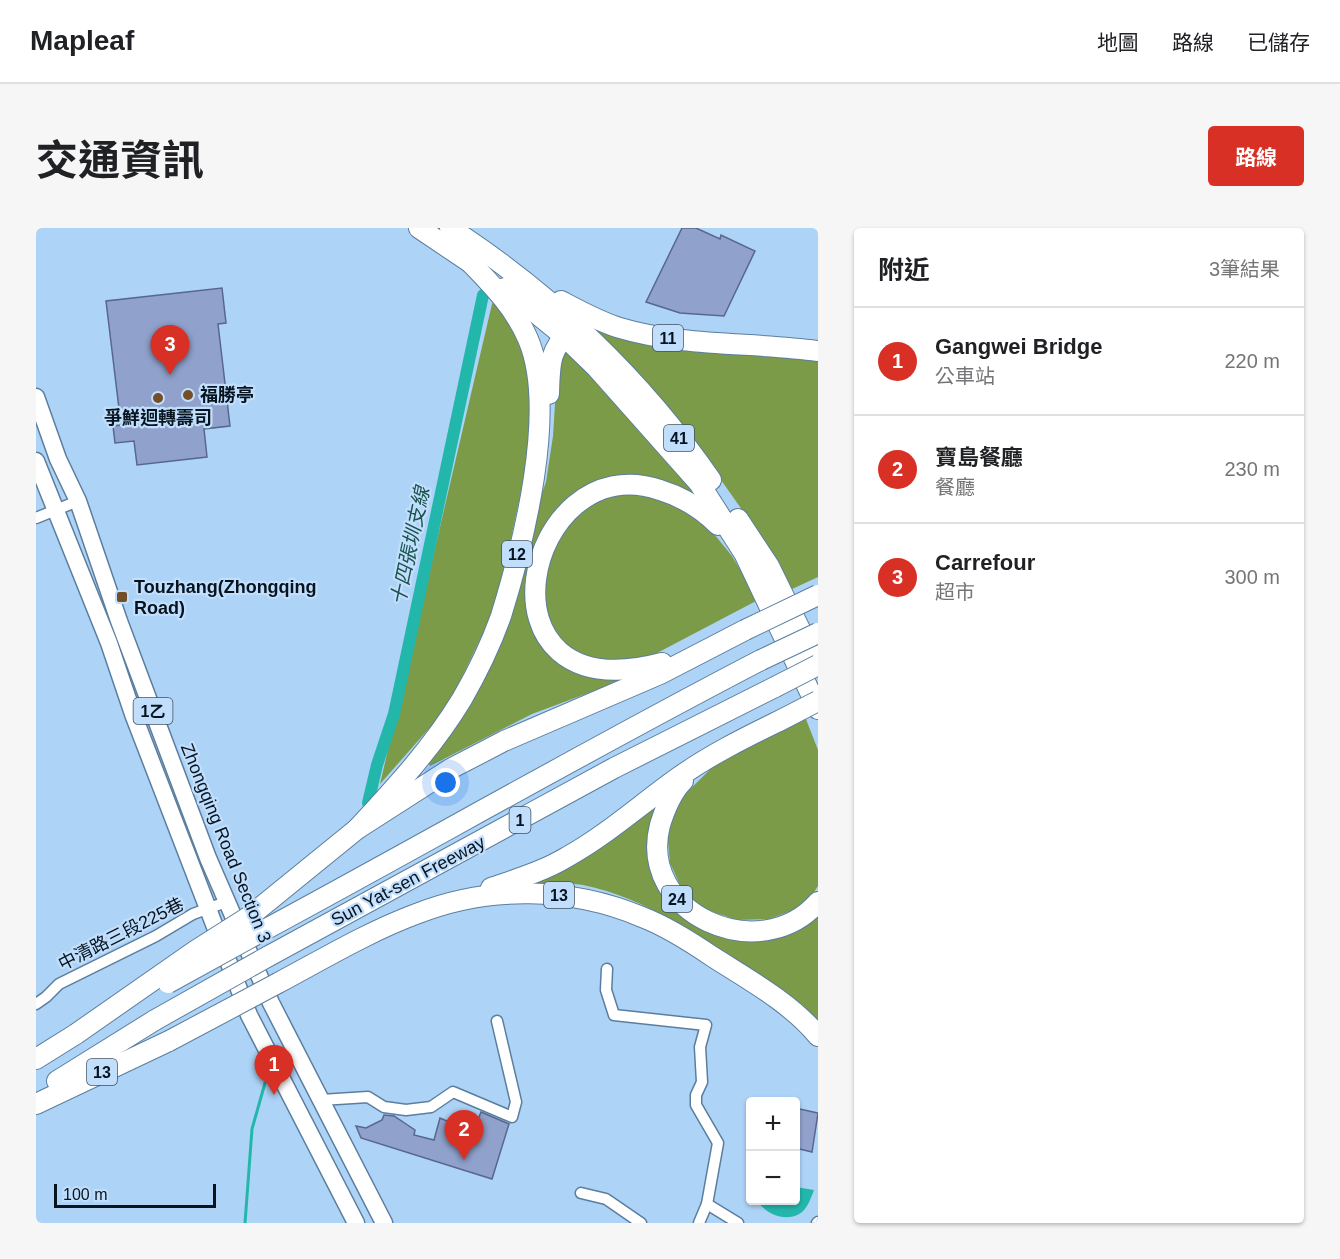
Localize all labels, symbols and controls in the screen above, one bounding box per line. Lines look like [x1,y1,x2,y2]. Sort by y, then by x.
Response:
text: Mapleaf [30,25,134,56]
text: 地圖 [1097,31,1139,54]
text: 路線 [1172,31,1214,54]
text: 已儲存 [1247,31,1310,54]
button: 路線 [1208,126,1304,186]
text: 交通資訊 [36,137,204,184]
text: 附近 [878,255,930,285]
text: 3筆結果 [1209,258,1280,280]
road number: 11 [653,325,683,351]
pin: 3 [150,326,190,375]
text: Gangwei Bridge [935,334,1102,359]
text: 1 [892,350,903,372]
text: 220 m [1224,350,1280,372]
text: 公車站 [935,365,995,387]
place label: 福勝亭 [200,385,254,405]
marker: 福勝亭 [181,388,195,402]
marker: 爭鮮迴轉壽司 [151,391,165,405]
place label: 爭鮮迴轉壽司 [104,408,212,428]
road number: 41 [664,425,694,451]
text: 寶島餐廳 [935,445,1023,470]
text: 2 [892,458,903,480]
text: 230 m [1224,458,1280,480]
text: 餐廳 [935,476,975,498]
water label: 十四張圳支線 [387,483,434,607]
road number: 12 [502,541,532,567]
text: Carrefour [935,550,1035,575]
text: 3 [892,566,903,588]
text: 300 m [1224,566,1280,588]
place label: Touzhang(Zhongqing Road) [134,577,317,618]
text: 超市 [935,581,975,603]
marker: Touzhang(Zhongqing Road) [115,590,129,604]
road number: 1乙 [134,698,172,724]
street label: Zhongqing Road Section 3 [177,740,275,946]
your location [431,768,460,797]
road number: 1 [510,807,530,833]
street label: Sun Yat-sen Freeway [328,832,488,930]
road number: 13 [544,882,574,908]
road number: 24 [662,886,692,912]
street label: 中清路三段225巷 [55,894,187,974]
pin: 1 [254,1046,294,1095]
road number: 13 [87,1059,117,1085]
map controls [746,1097,800,1205]
button: + [746,1097,800,1151]
pin: 2 [444,1110,484,1160]
button: − [746,1151,800,1205]
scale bar [54,1181,216,1208]
text: 100 m [63,1186,107,1203]

